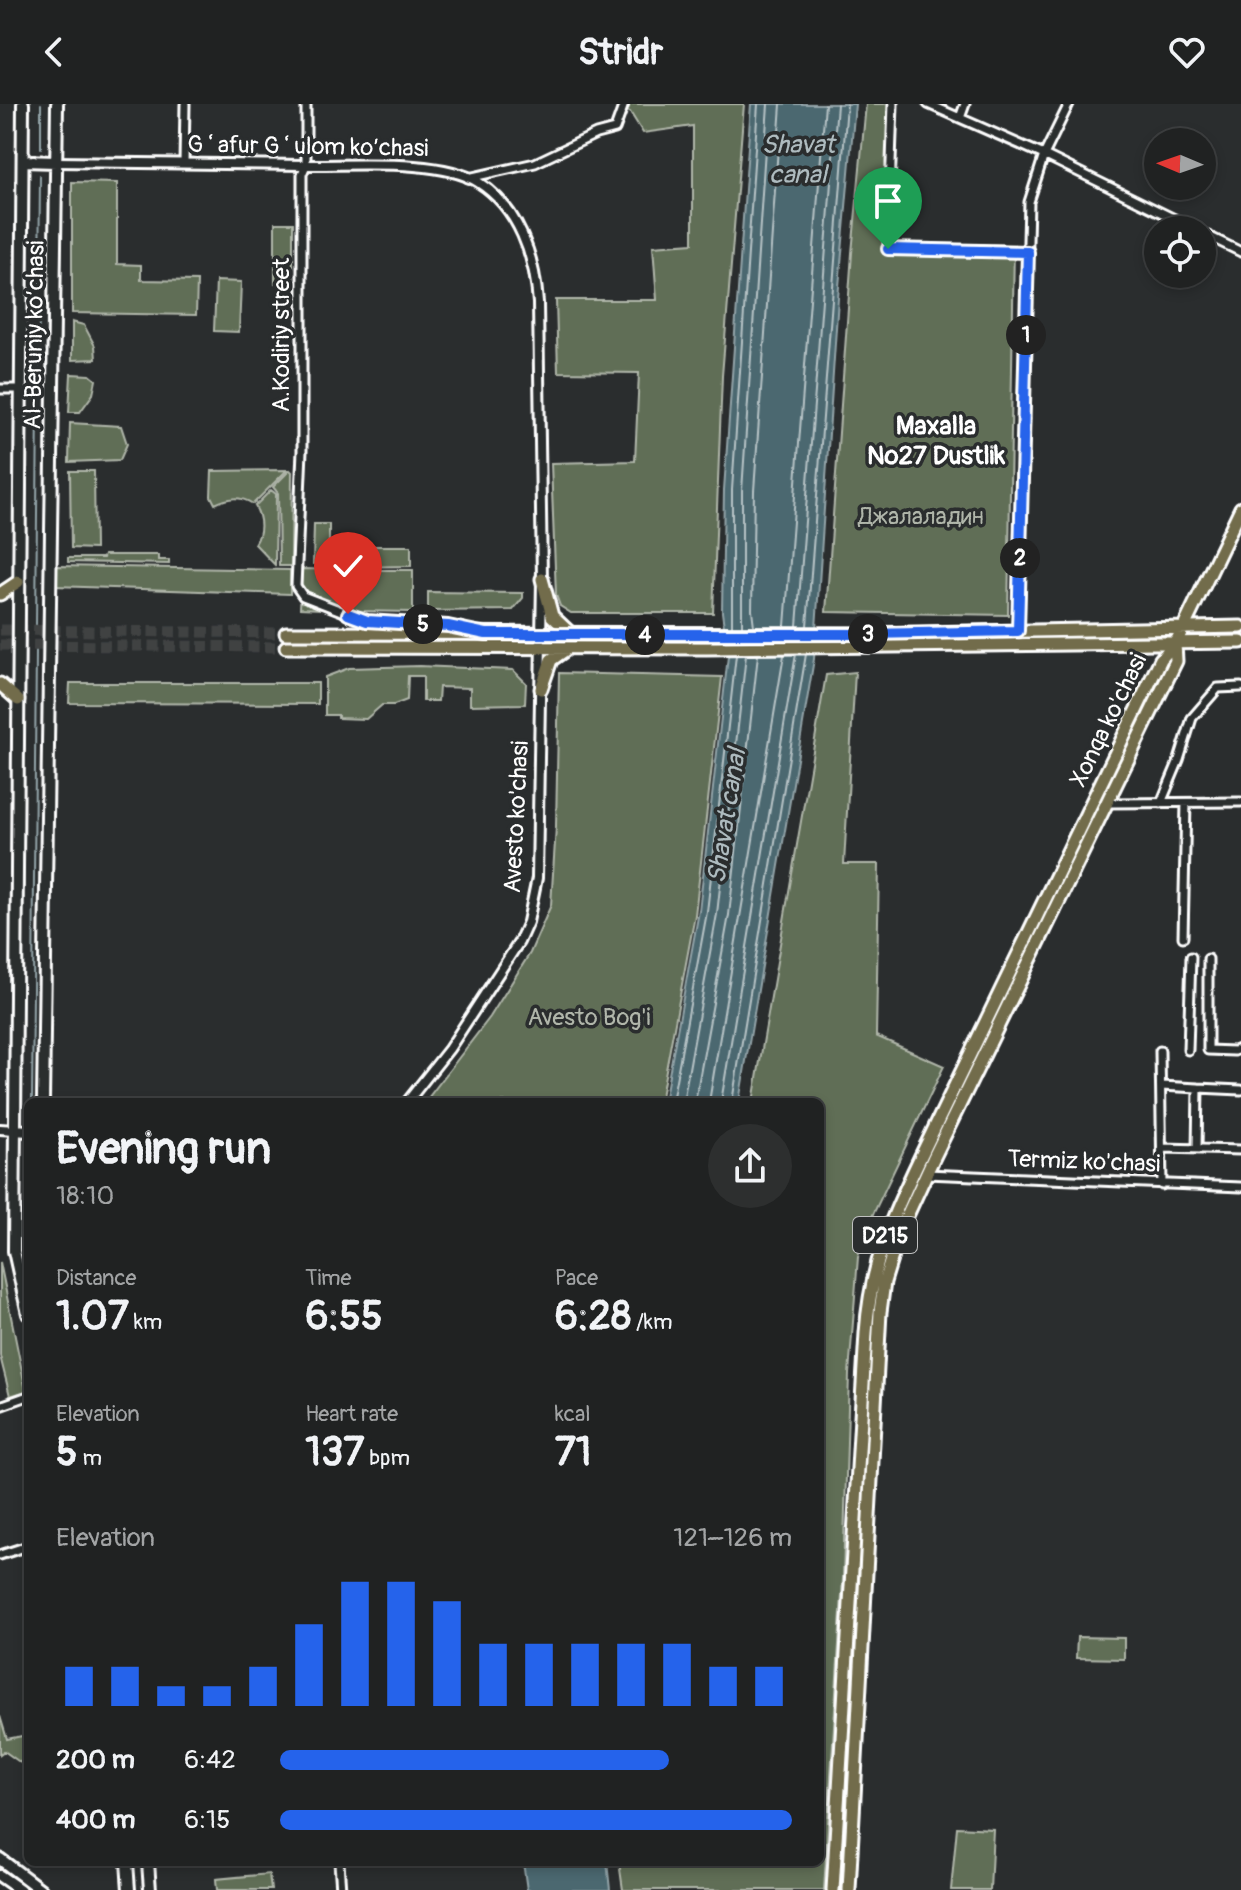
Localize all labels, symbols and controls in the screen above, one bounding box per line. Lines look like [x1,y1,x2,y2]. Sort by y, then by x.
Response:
icon: back [32,30,76,74]
text: Stridr [578,30,663,75]
icon: heart [1165,30,1209,74]
north arrow [1144,128,1216,200]
map controls [1144,128,1216,288]
water label: Shavat canal [762,129,837,191]
street label: Gʻafur Gʻulom ko’chasi [187,130,429,163]
pin [854,167,922,249]
icon: arrive [866,179,910,223]
button: locate [1144,216,1216,288]
street label: Al-Beruniy ko’chasi [18,240,51,430]
street label: A.Kodiriy street [267,257,296,412]
pin: 1 [1006,315,1046,355]
text: 1 [1022,321,1030,349]
district label: Maxalla №27 Dustlik [867,410,1006,472]
park label: Джалаладин [857,502,984,531]
pin [314,532,382,614]
pin: 2 [1000,538,1040,578]
icon: check [326,544,370,588]
text: 2 [1014,544,1026,572]
pin: 5 [403,604,443,644]
text: 5 [417,610,429,638]
pin: 3 [848,614,888,654]
pin: 4 [625,615,665,655]
text: 3 [862,620,874,648]
text: 4 [639,621,651,649]
street label: Xonqa ko'chasi [1064,649,1153,792]
street label: Avesto ko'chasi [498,740,535,894]
water label: Shavat canal [701,744,754,886]
park label: Avesto Bog'i [528,1003,650,1032]
text: Evening run [56,1122,271,1177]
button: share [708,1124,792,1208]
street label: Termiz ko'chasi [1007,1144,1161,1179]
text: 18:10 [56,1180,114,1212]
road number: D215 [853,1217,917,1253]
text: Distance [56,1264,136,1292]
text: Time [305,1264,351,1292]
text: Pace [555,1264,598,1292]
text: 1.07 [56,1292,129,1341]
text: 6:55 [305,1292,383,1341]
text: 6:28 [555,1292,631,1341]
text: km [129,1308,162,1336]
text: /km [631,1308,673,1336]
text: Elevation [56,1400,140,1428]
text: Heart rate [305,1400,398,1428]
text: kcal [555,1400,590,1428]
text: 5 [56,1428,78,1477]
text: 137 [305,1428,364,1477]
text: 71 [555,1428,591,1477]
text: m [78,1444,102,1472]
text: bpm [364,1444,410,1472]
text: Elevation [56,1522,155,1554]
text: 121–126 m [673,1522,792,1554]
text: 200 m [56,1744,135,1776]
text: 6:42 [184,1744,236,1776]
text: 400 m [56,1804,135,1836]
text: 6:15 [184,1804,230,1836]

